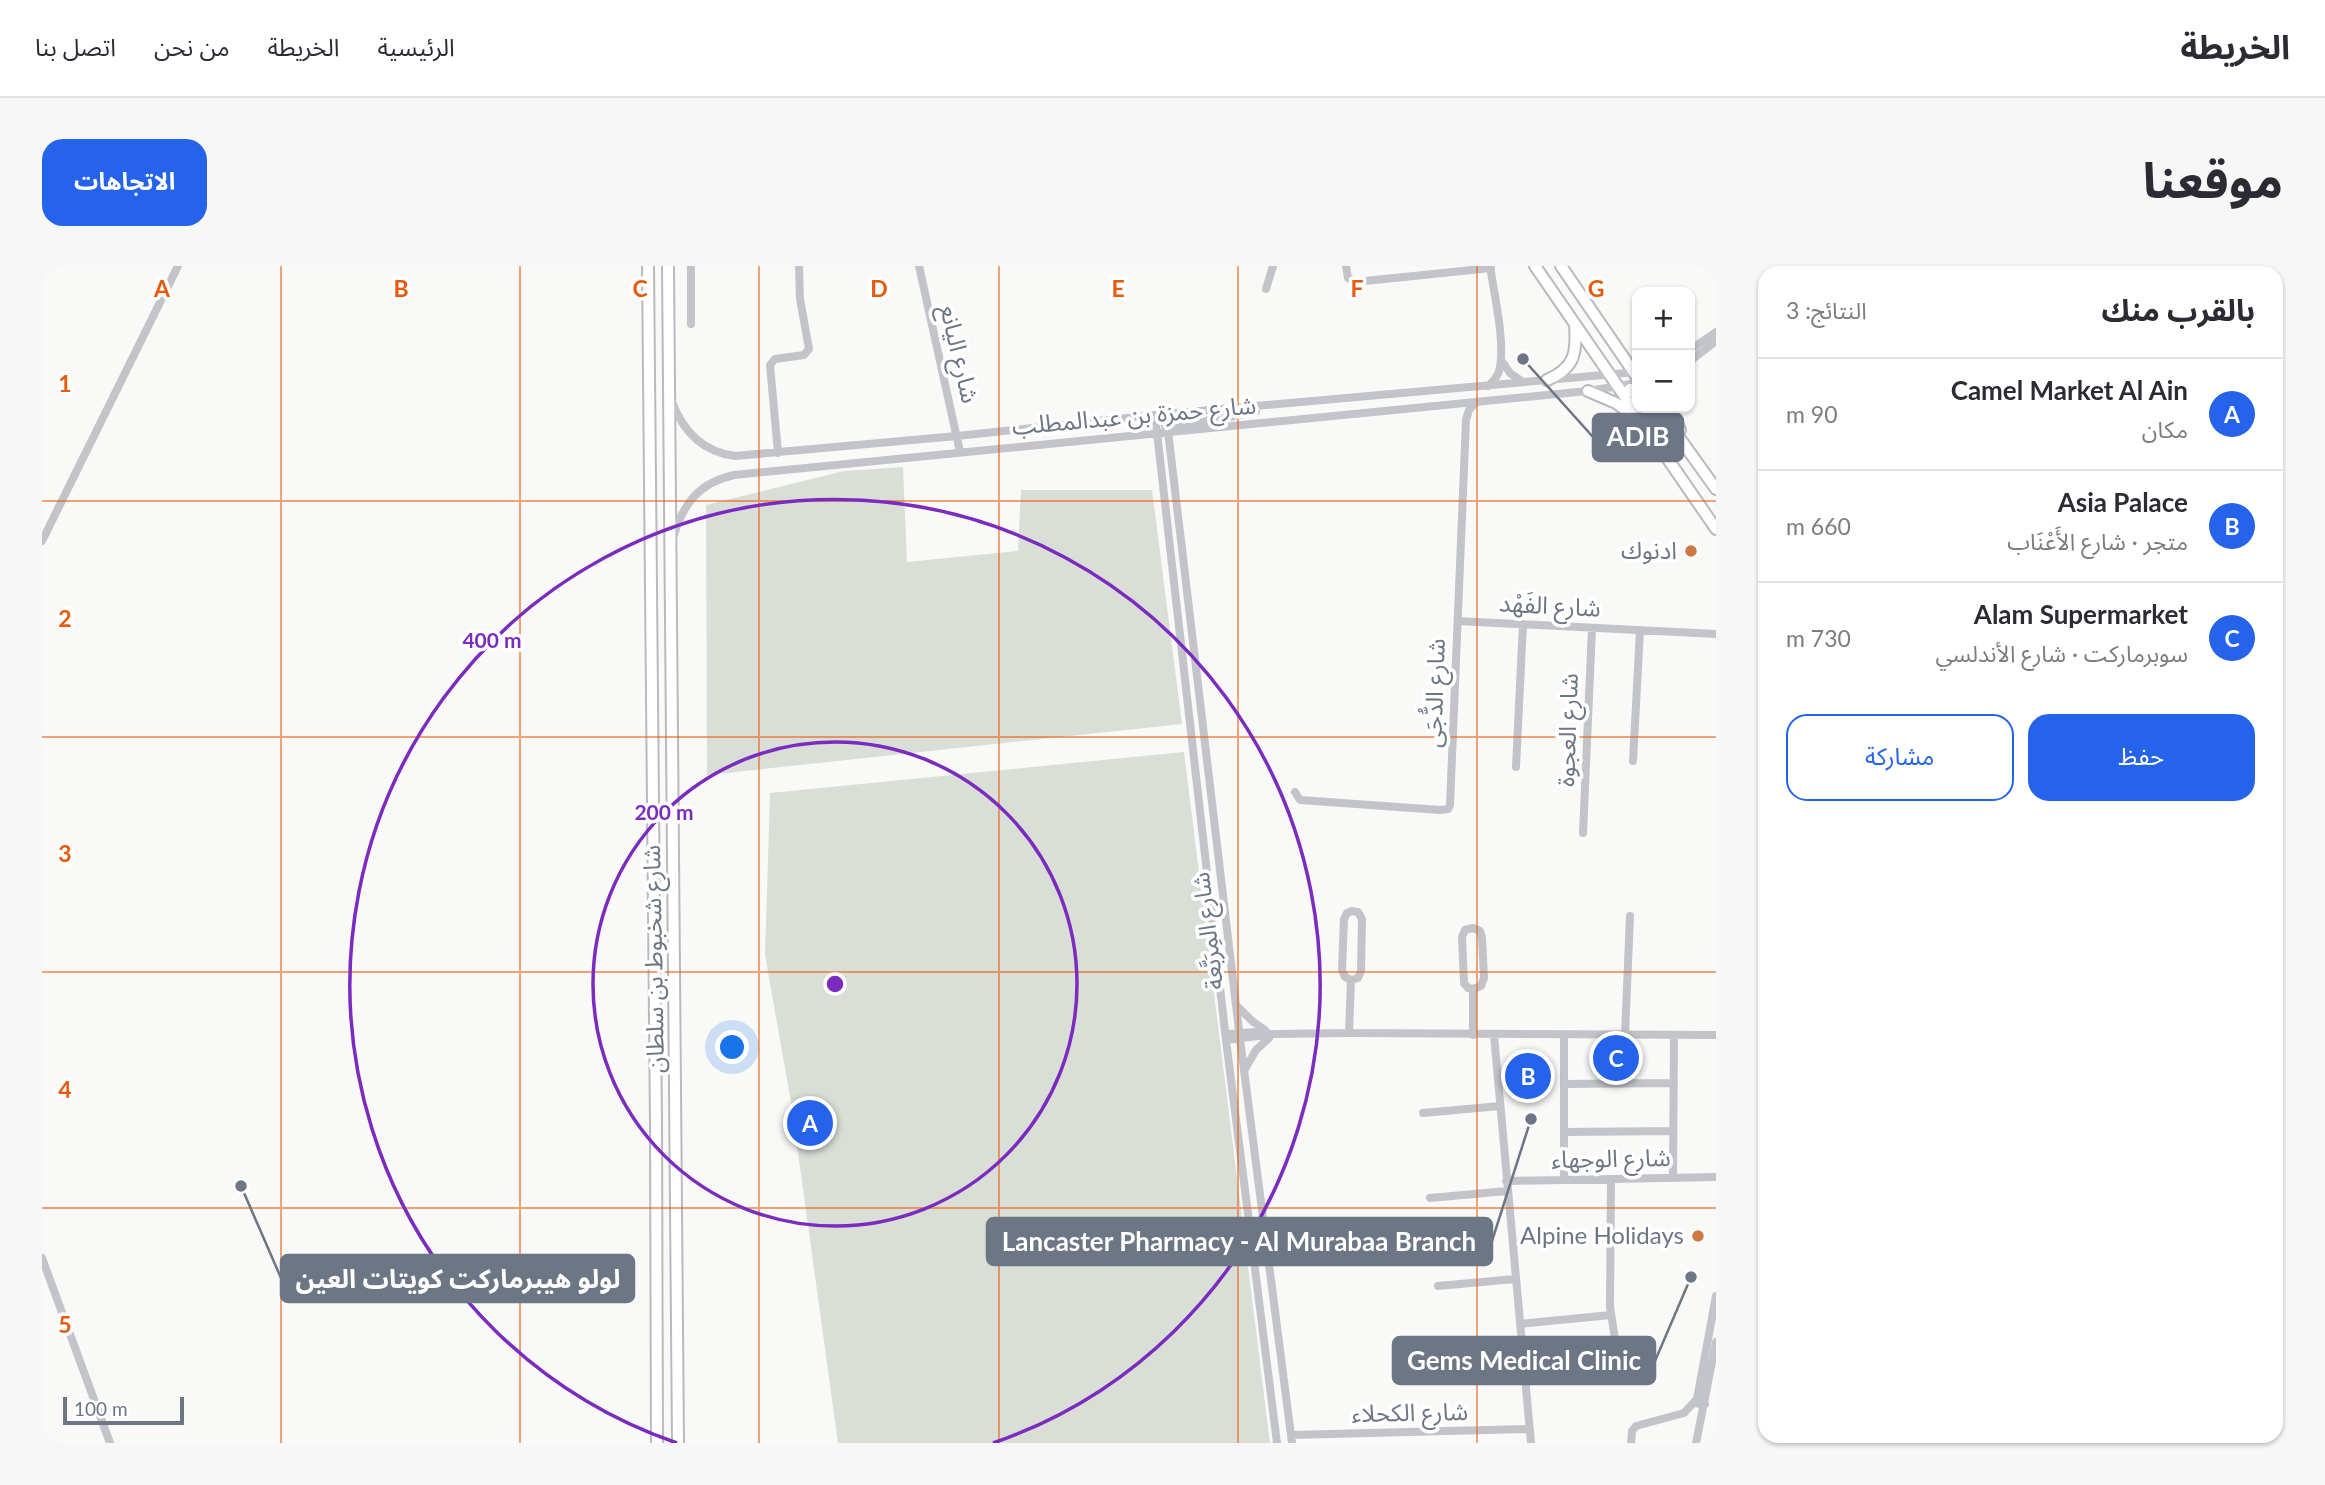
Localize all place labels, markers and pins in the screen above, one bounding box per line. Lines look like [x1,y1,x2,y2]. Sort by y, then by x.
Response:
callout: ADIB [1593,414,1683,461]
place label: ادنوك [1621,535,1677,565]
marker: ادنوك [1683,543,1699,559]
centre of rings [823,972,847,996]
pin: C [1593,1032,1639,1084]
pin: B [1505,1050,1551,1102]
pin: A [787,1097,833,1149]
callout: Lancaster Pharmacy - Al Murabaa Branch [987,1218,1492,1265]
place label: Alpine Holidays [1520,1220,1684,1249]
marker: Alpine Holidays [1690,1228,1706,1244]
callout: لولو هيبرماركت كويتات العين [281,1255,634,1302]
callout: Gems Medical Clinic [1393,1337,1655,1384]

